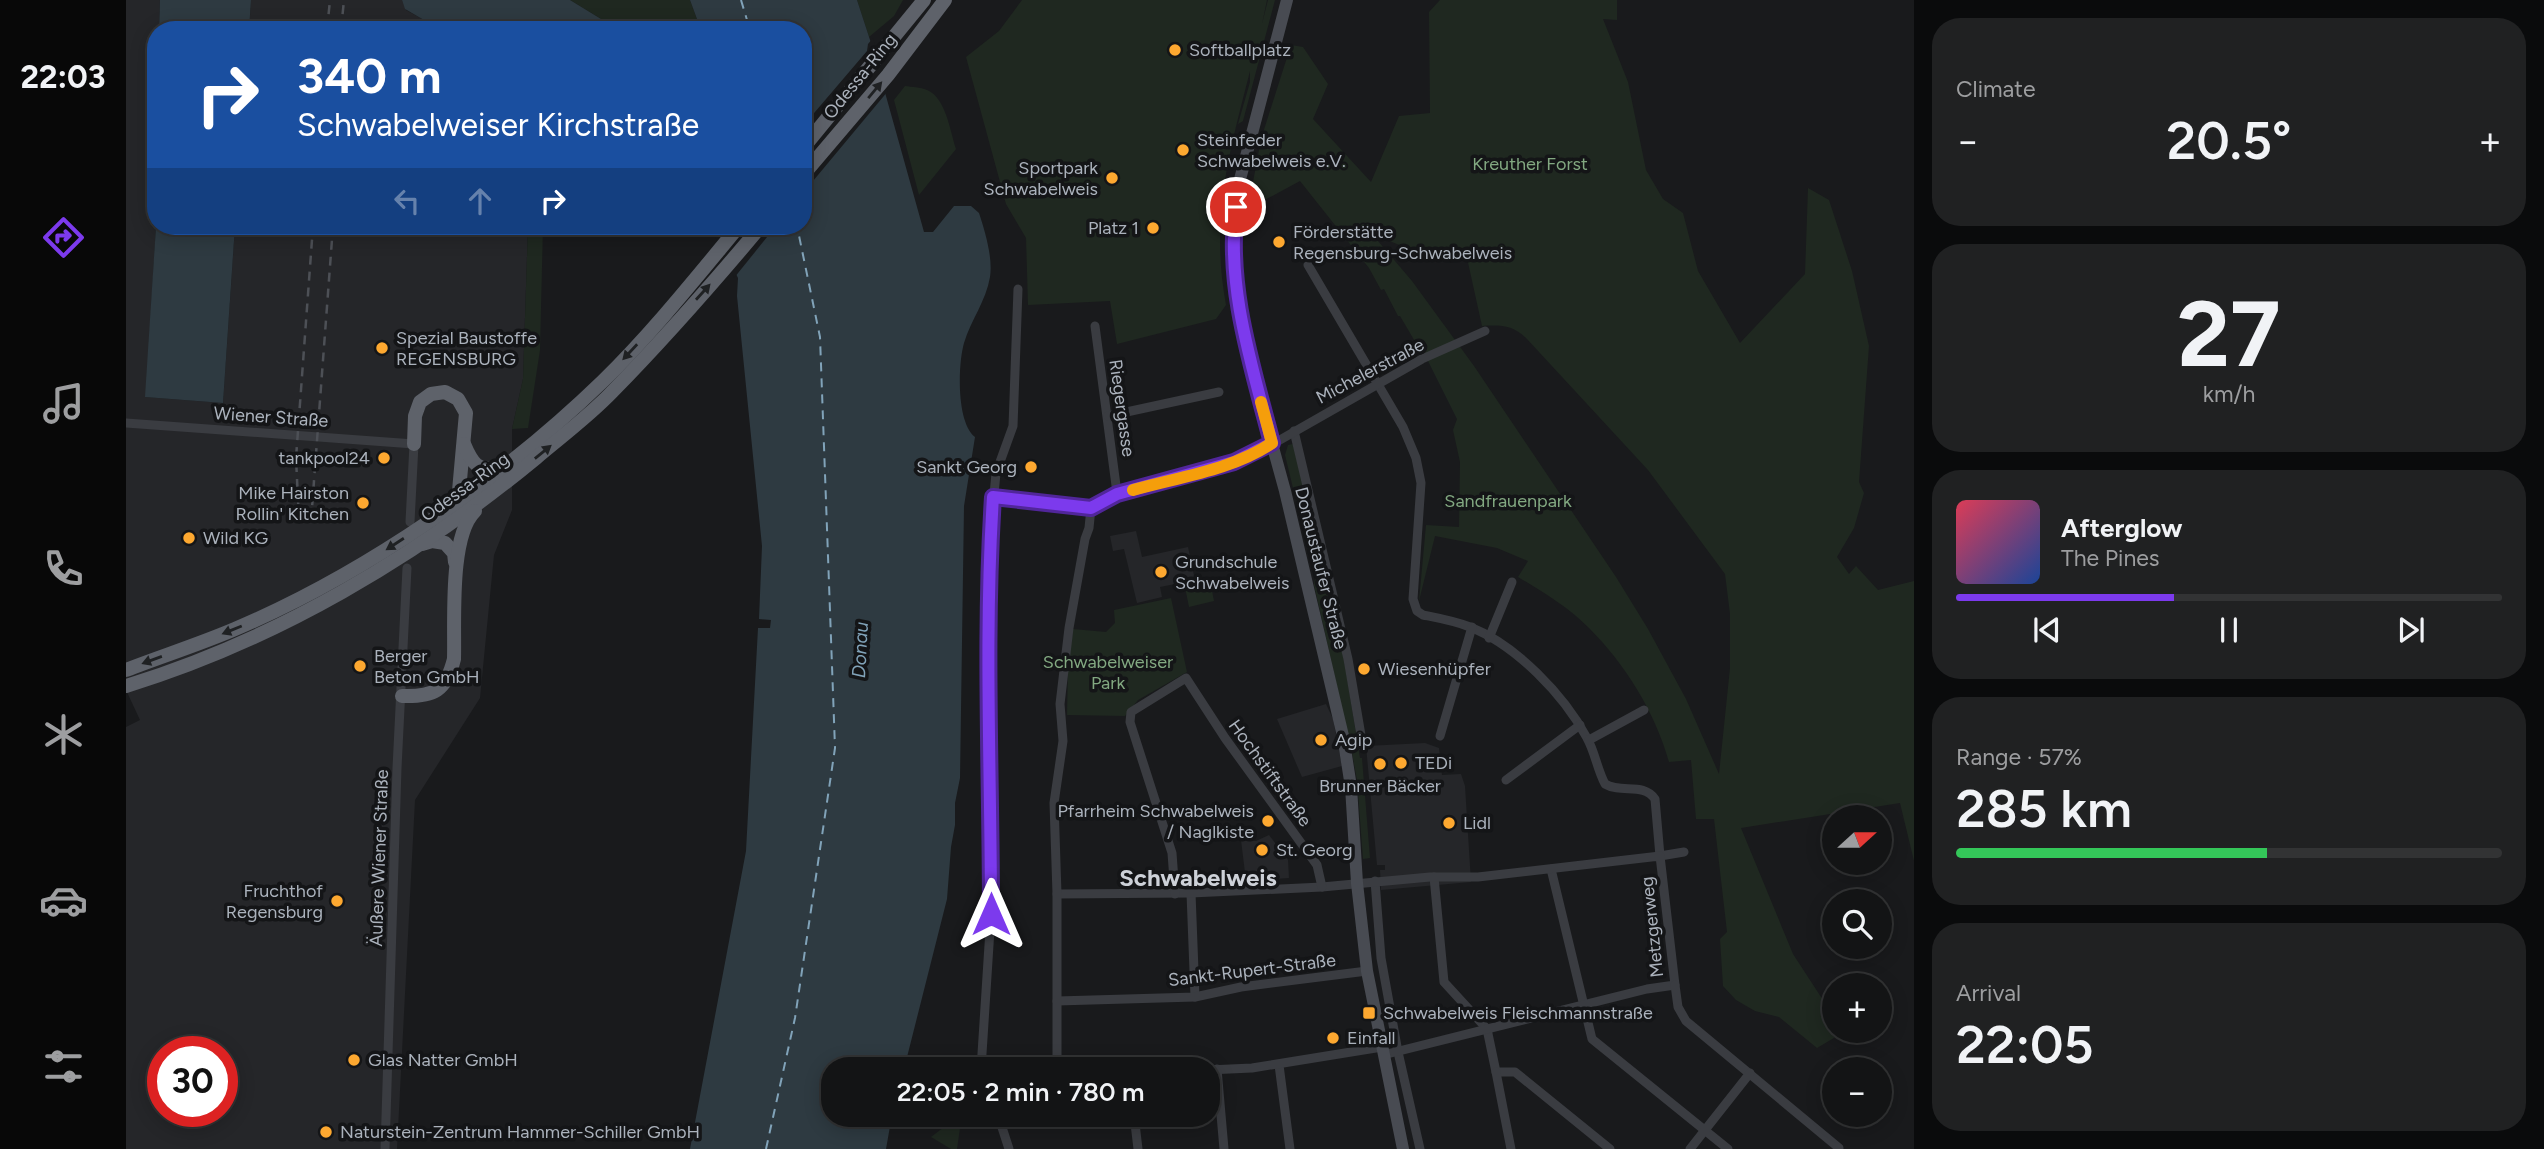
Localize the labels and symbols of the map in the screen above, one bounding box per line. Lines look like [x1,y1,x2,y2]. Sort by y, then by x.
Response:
street label: Odessa-Ring [819,29,901,123]
place label: Softballplatz [1189,39,1291,61]
marker: Softballplatz [1167,42,1183,58]
one-way arrow [867,81,883,99]
place label: Steinfeder Schwabelweis e.V. [1197,129,1346,172]
marker: Steinfeder Schwabelweis e.V. [1175,142,1191,158]
park label: Kreuther Forst [1472,153,1588,175]
place label: Sportpark Schwabelweis [984,157,1098,200]
marker: Sportpark Schwabelweis [1104,170,1120,186]
pin [1206,177,1266,237]
place label: Platz 1 [1088,217,1139,239]
marker: Platz 1 [1145,220,1161,236]
place label: Förderstätte Regensburg-Schwabelweis [1293,221,1512,264]
marker: Förderstätte Regensburg-Schwabelweis [1271,234,1287,250]
one-way arrow [695,283,710,300]
place label: Spezial Baustoffe REGENSBURG [396,327,537,370]
street label: Michelerstraße [1312,333,1428,409]
marker: Spezial Baustoffe REGENSBURG [374,340,390,356]
one-way arrow [622,343,639,360]
street label: Riegergasse [1104,358,1140,458]
street label: Wiener Straße [213,402,329,432]
one-way arrow [534,445,551,460]
place label: tankpool24 [279,447,370,469]
street label: Odessa-Ring [417,448,513,526]
marker: tankpool24 [376,450,392,466]
place label: Sankt Georg [916,456,1017,478]
marker: Sankt Georg [1023,459,1039,475]
place label: Mike Hairston Rollin' Kitchen [236,482,349,525]
street label: Donaustaufer Straße [1290,485,1352,652]
park label: Sandfrauenpark [1444,490,1572,512]
marker: Mike Hairston Rollin' Kitchen [355,495,371,511]
place label: Wild KG [203,527,268,549]
marker: Wild KG [181,530,197,546]
one-way arrow [385,537,405,550]
place label: Grundschule Schwabelweis [1175,551,1289,594]
marker: Grundschule Schwabelweis [1153,564,1169,580]
water label: Donau [847,621,873,679]
one-way arrow [222,625,243,636]
place label: Berger Beton GmbH [374,645,480,688]
park label: Schwabelweiser Park [1043,651,1173,694]
one-way arrow [141,655,162,666]
marker: Berger Beton GmbH [352,658,368,674]
place label: Wiesenhüpfer [1378,658,1491,680]
marker: Wiesenhüpfer [1356,661,1372,677]
street label: Hochstiftstraße [1224,715,1316,831]
place label: Agip [1335,729,1372,751]
marker: Agip [1313,732,1329,748]
place label: TEDi [1415,752,1452,774]
marker: TEDi [1393,755,1409,771]
marker: Brunner Bäcker [1372,756,1388,772]
street label: Äußere Wiener Straße [365,769,393,947]
place label: Brunner Bäcker [1319,775,1441,797]
place label: Pfarrheim Schwabelweis / Naglkiste [1057,800,1254,843]
north arrow [1822,805,1892,875]
place label: Lidl [1463,812,1491,834]
marker: Pfarrheim Schwabelweis / Naglkiste [1260,813,1276,829]
marker: Lidl [1441,815,1457,831]
place label: St. Georg [1276,839,1353,861]
marker: St. Georg [1254,842,1270,858]
district label: Schwabelweis [1119,863,1277,892]
street label: Metzgerweg [1636,875,1668,979]
position arrow [954,877,1028,951]
place label: Fruchthof Regensburg [226,880,323,923]
marker: Fruchthof Regensburg [329,893,345,909]
street label: Sankt-Rupert-Straße [1167,949,1337,991]
place label: Schwabelweis Fleischmannstraße [1383,1002,1653,1024]
marker: Schwabelweis Fleischmannstraße [1361,1005,1377,1021]
place label: Einfall [1347,1027,1396,1049]
marker: Einfall [1325,1030,1341,1046]
speed limit sign: 30 [147,1036,238,1127]
place label: Glas Natter GmbH [368,1049,518,1071]
marker: Glas Natter GmbH [346,1052,362,1068]
place label: Naturstein-Zentrum Hammer-Schiller GmbH [340,1121,700,1143]
marker: Naturstein-Zentrum Hammer-Schiller GmbH [318,1124,334,1140]

